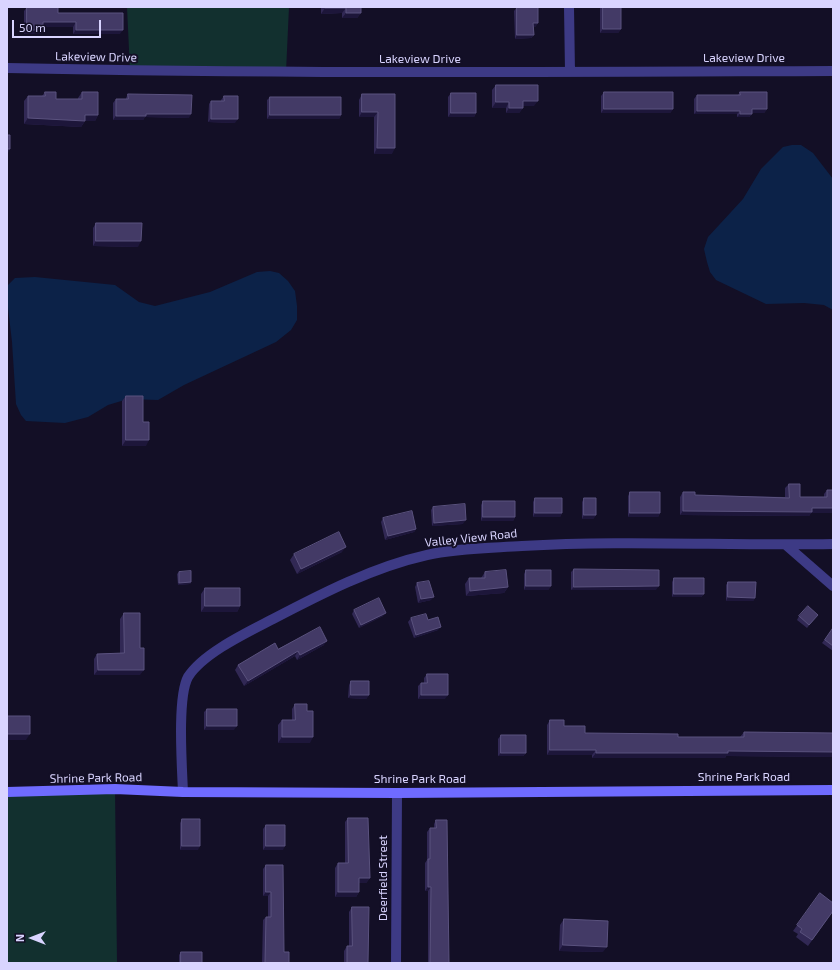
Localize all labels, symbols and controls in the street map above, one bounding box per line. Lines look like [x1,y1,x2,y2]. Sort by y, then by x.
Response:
scale bar [14,12,103,38]
text: 50 m [19,20,46,34]
street label: Lakeview Drive [55,49,137,65]
street label: Lakeview Drive [703,51,785,65]
street label: Lakeview Drive [379,52,461,66]
street label: Valley View Road [424,526,518,550]
street label: Shrine Park Road [50,770,142,786]
street label: Shrine Park Road [698,770,790,784]
street label: Shrine Park Road [374,772,466,786]
street label: Deerfield Street [376,835,390,921]
north arrow [12,918,52,958]
text: N [13,934,26,942]

